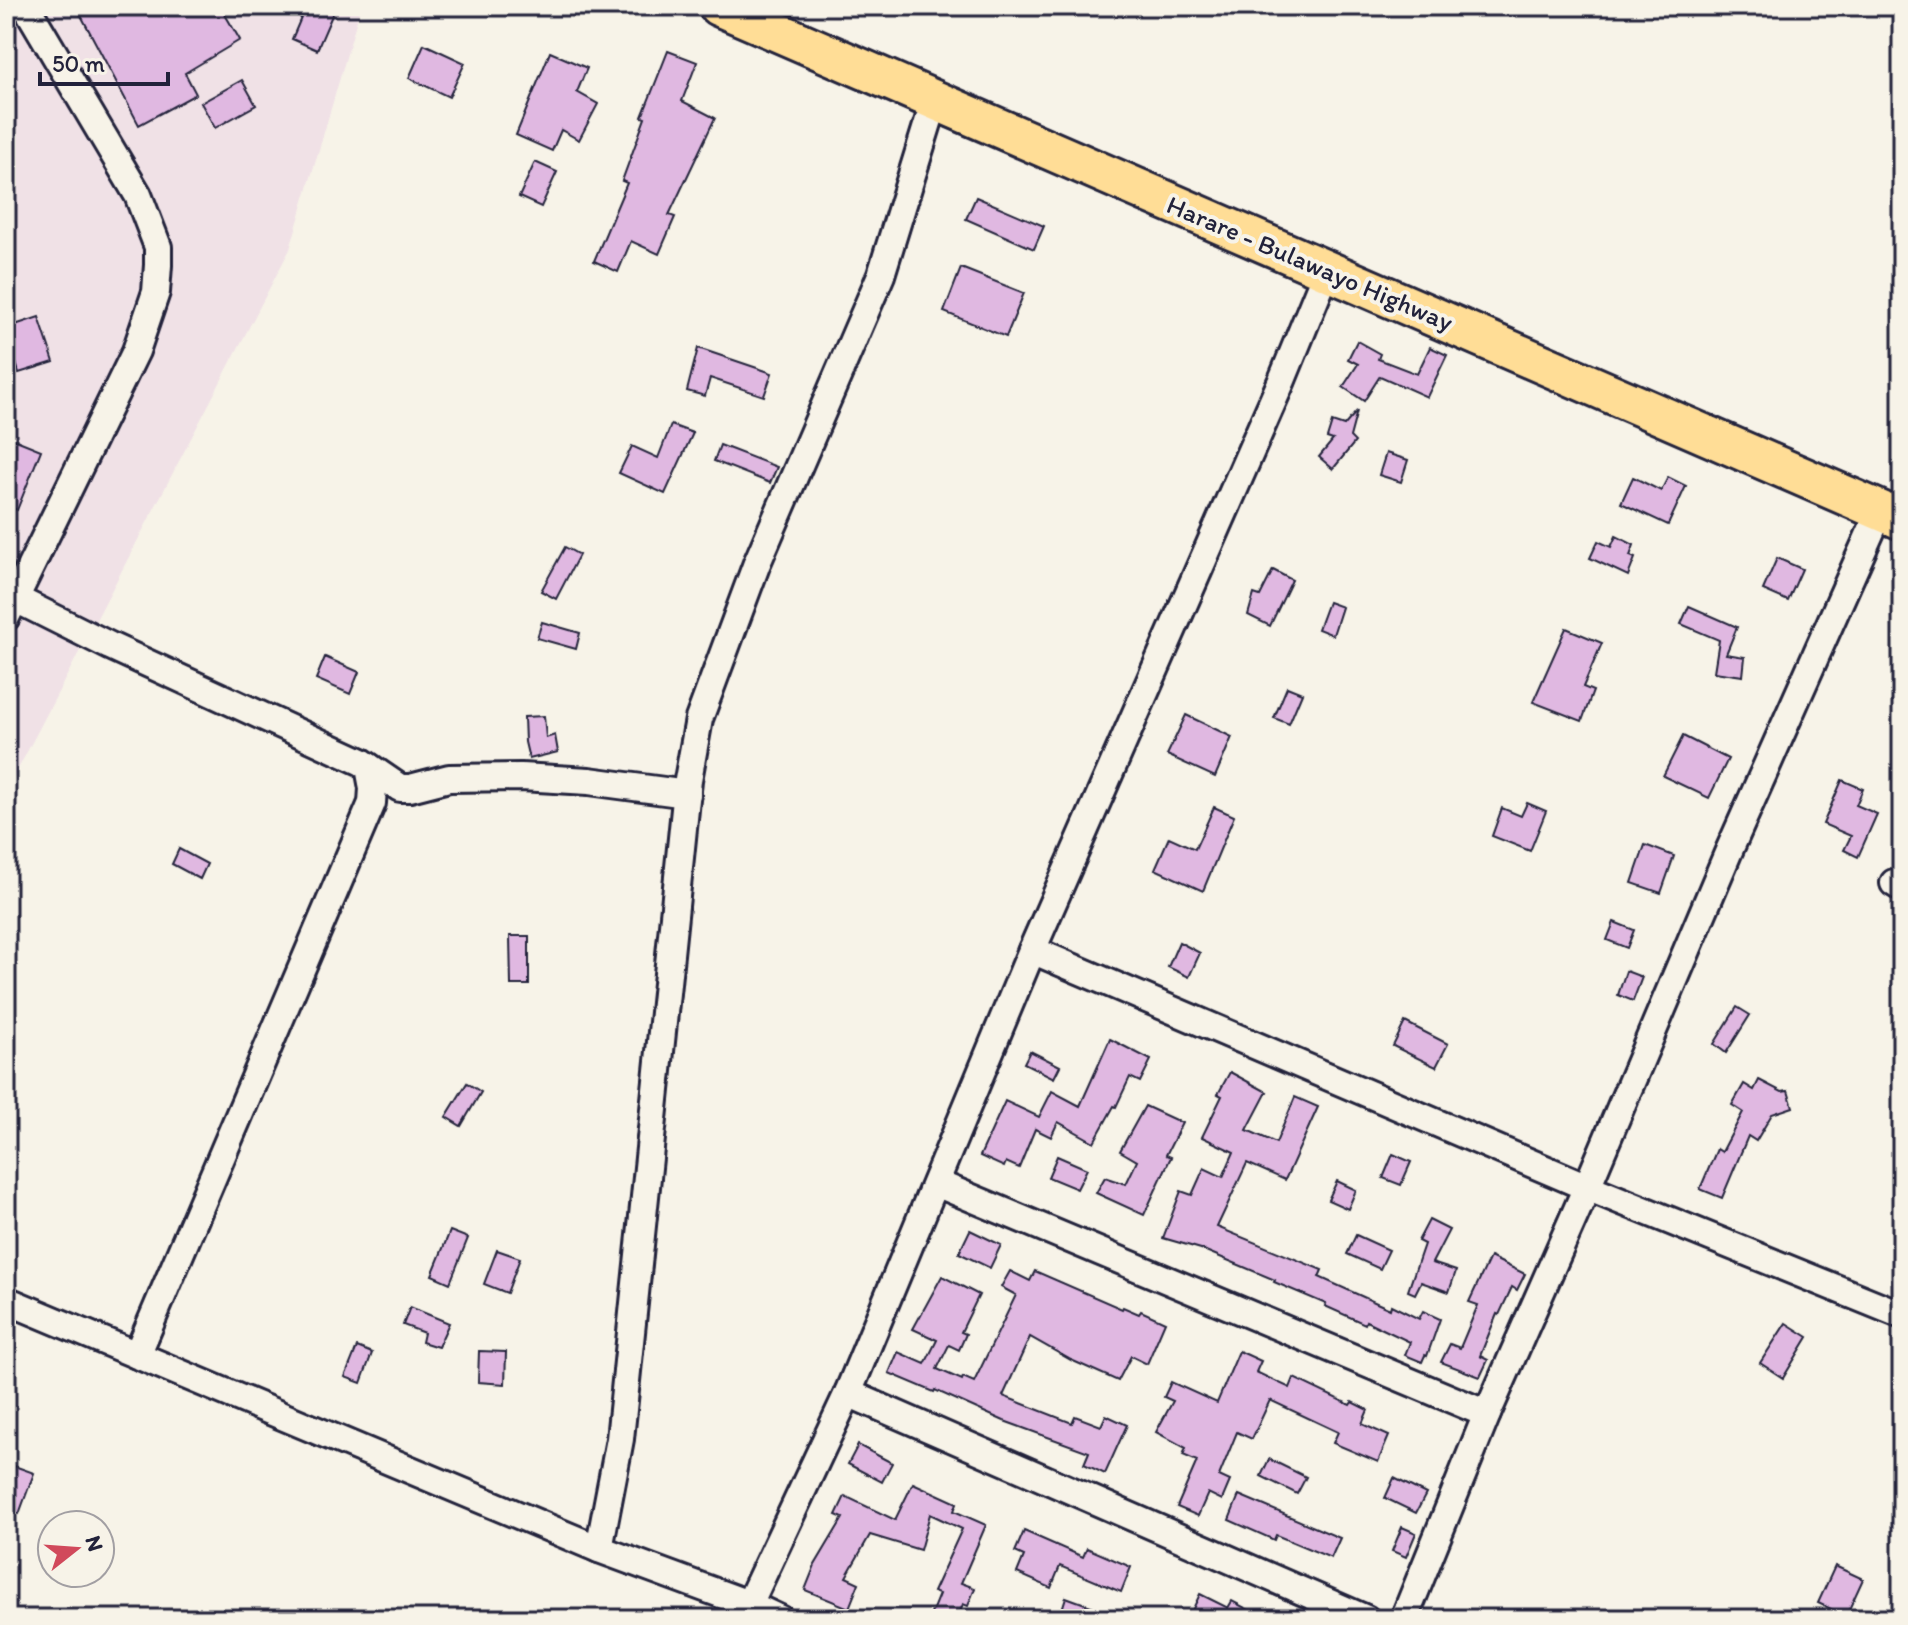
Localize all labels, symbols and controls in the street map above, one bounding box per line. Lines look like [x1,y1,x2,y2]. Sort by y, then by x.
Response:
scale bar [40,36,168,86]
text: 50 m [52,49,105,78]
street label: Harare - Bulawayo Highway [1162,188,1458,338]
north arrow [36,1509,116,1589]
text: N [80,1532,110,1554]

